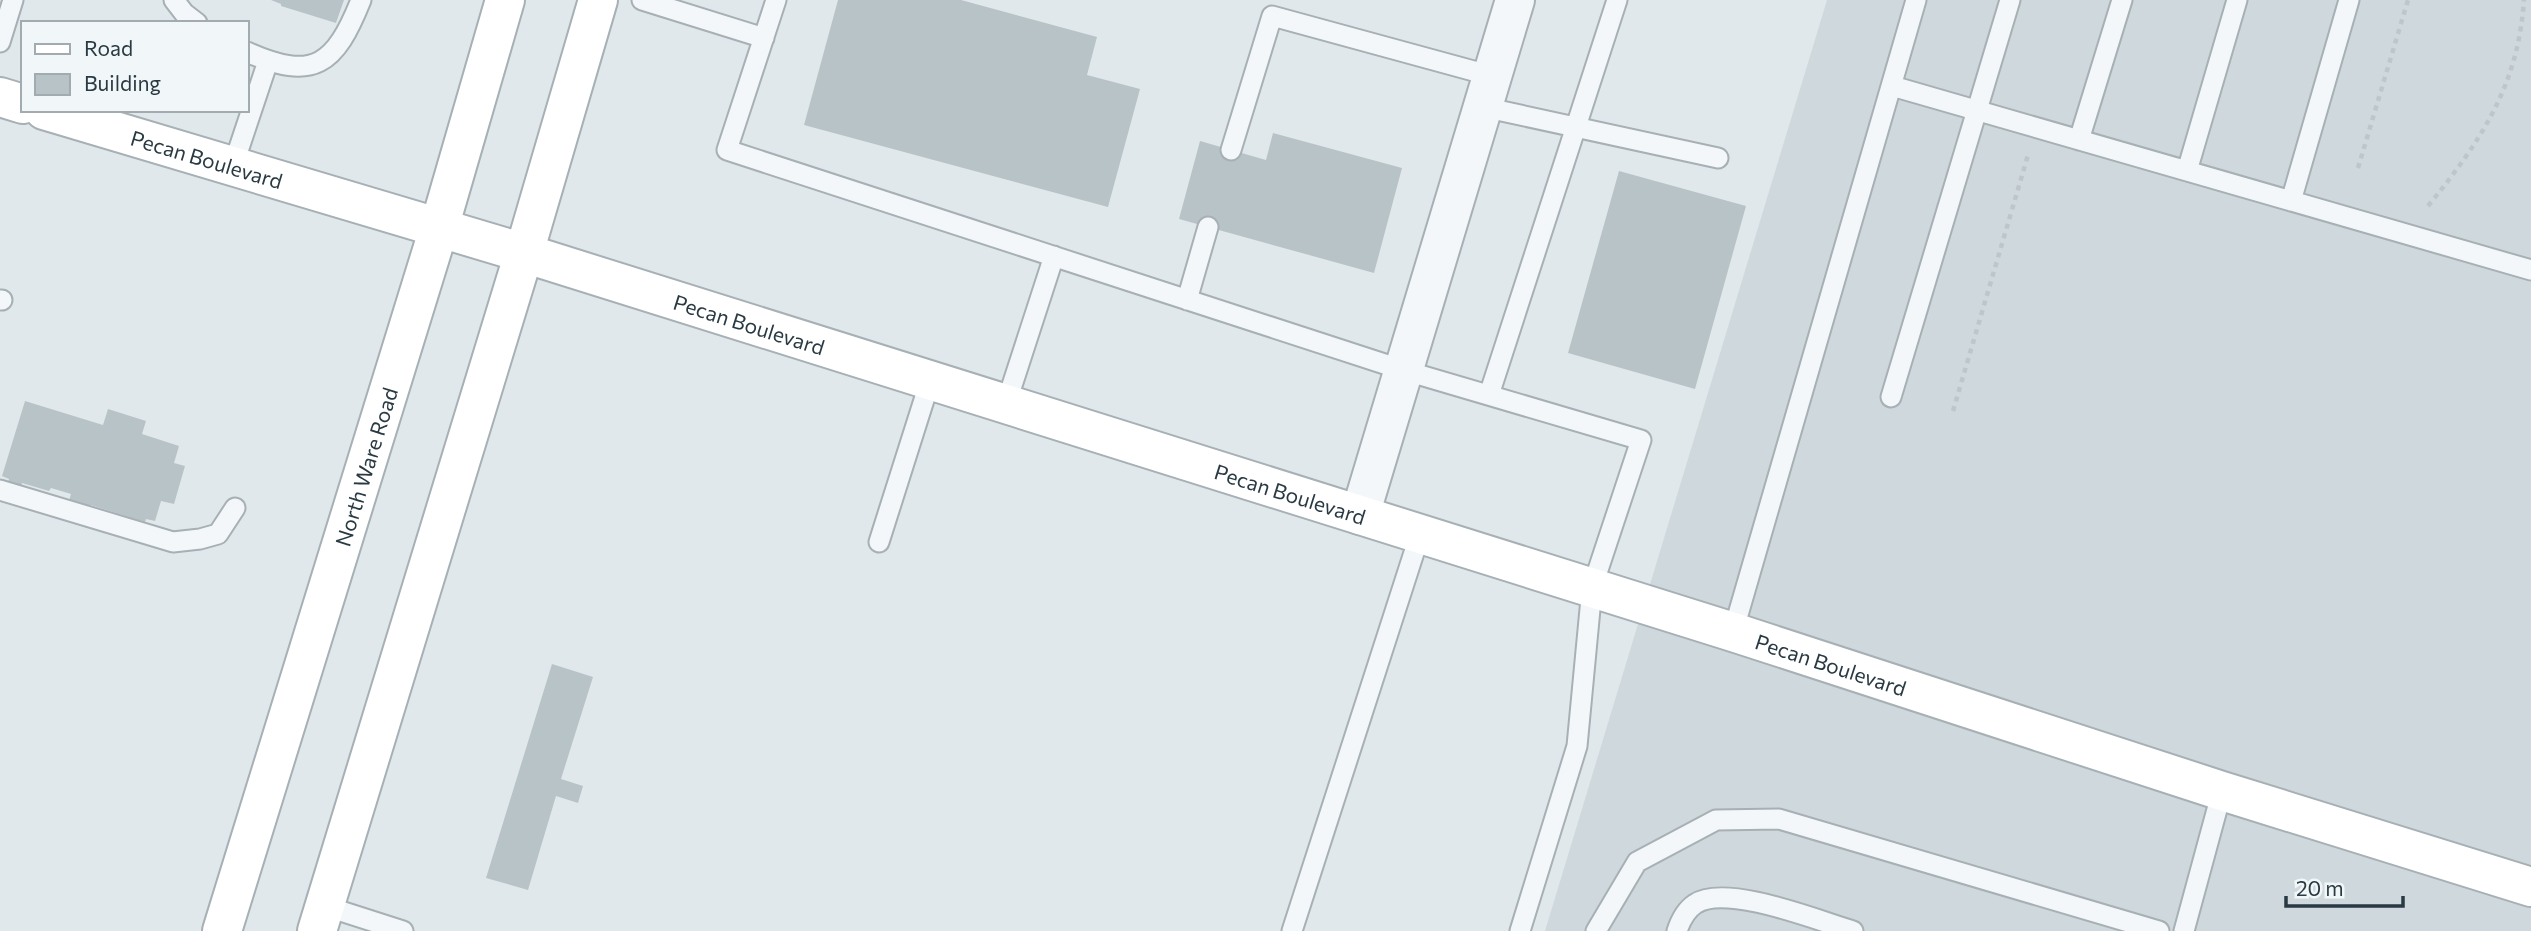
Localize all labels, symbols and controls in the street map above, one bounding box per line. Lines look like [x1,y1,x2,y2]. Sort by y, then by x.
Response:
legend [21,21,248,112]
text: Road [84,35,133,60]
text: Building [84,70,161,95]
street label: Pecan Boulevard [128,124,286,193]
street label: Pecan Boulevard [671,288,828,359]
street label: North Ware Road [329,384,402,549]
street label: Pecan Boulevard [1212,458,1369,529]
street label: Pecan Boulevard [1753,628,1910,700]
scale bar [2286,864,2403,908]
text: 20 m [2296,875,2344,900]

